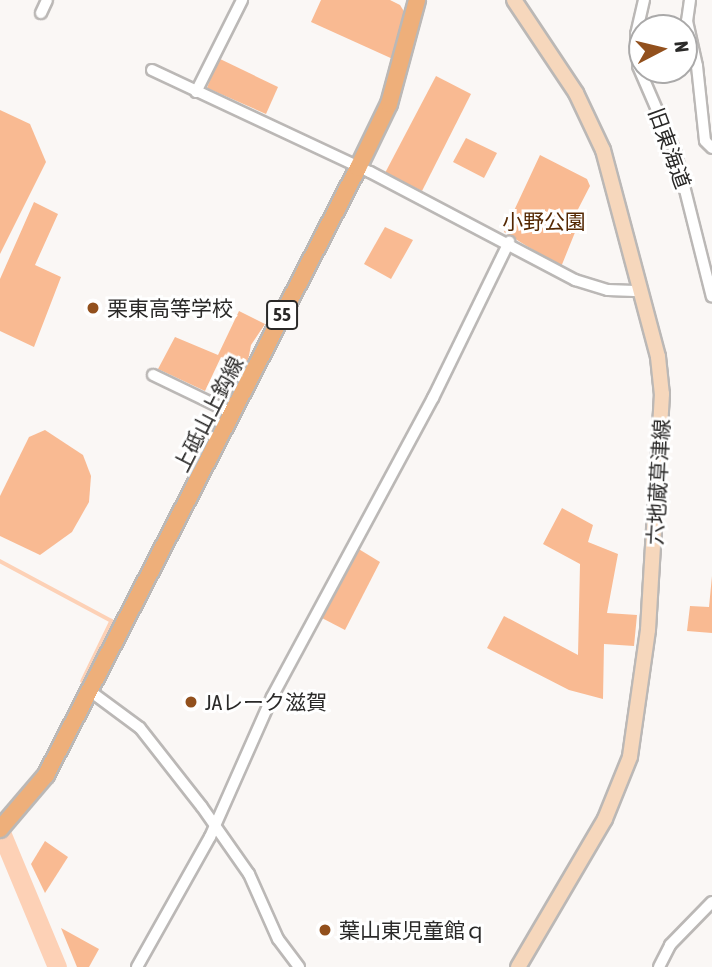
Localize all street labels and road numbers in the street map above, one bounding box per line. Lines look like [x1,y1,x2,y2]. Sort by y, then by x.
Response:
street label: 旧東海道 [644,104,696,192]
road number: 55 [264,300,300,330]
street label: 上砥山上鈎線 [168,352,248,476]
street label: 六地蔵草津線 [642,418,674,546]

